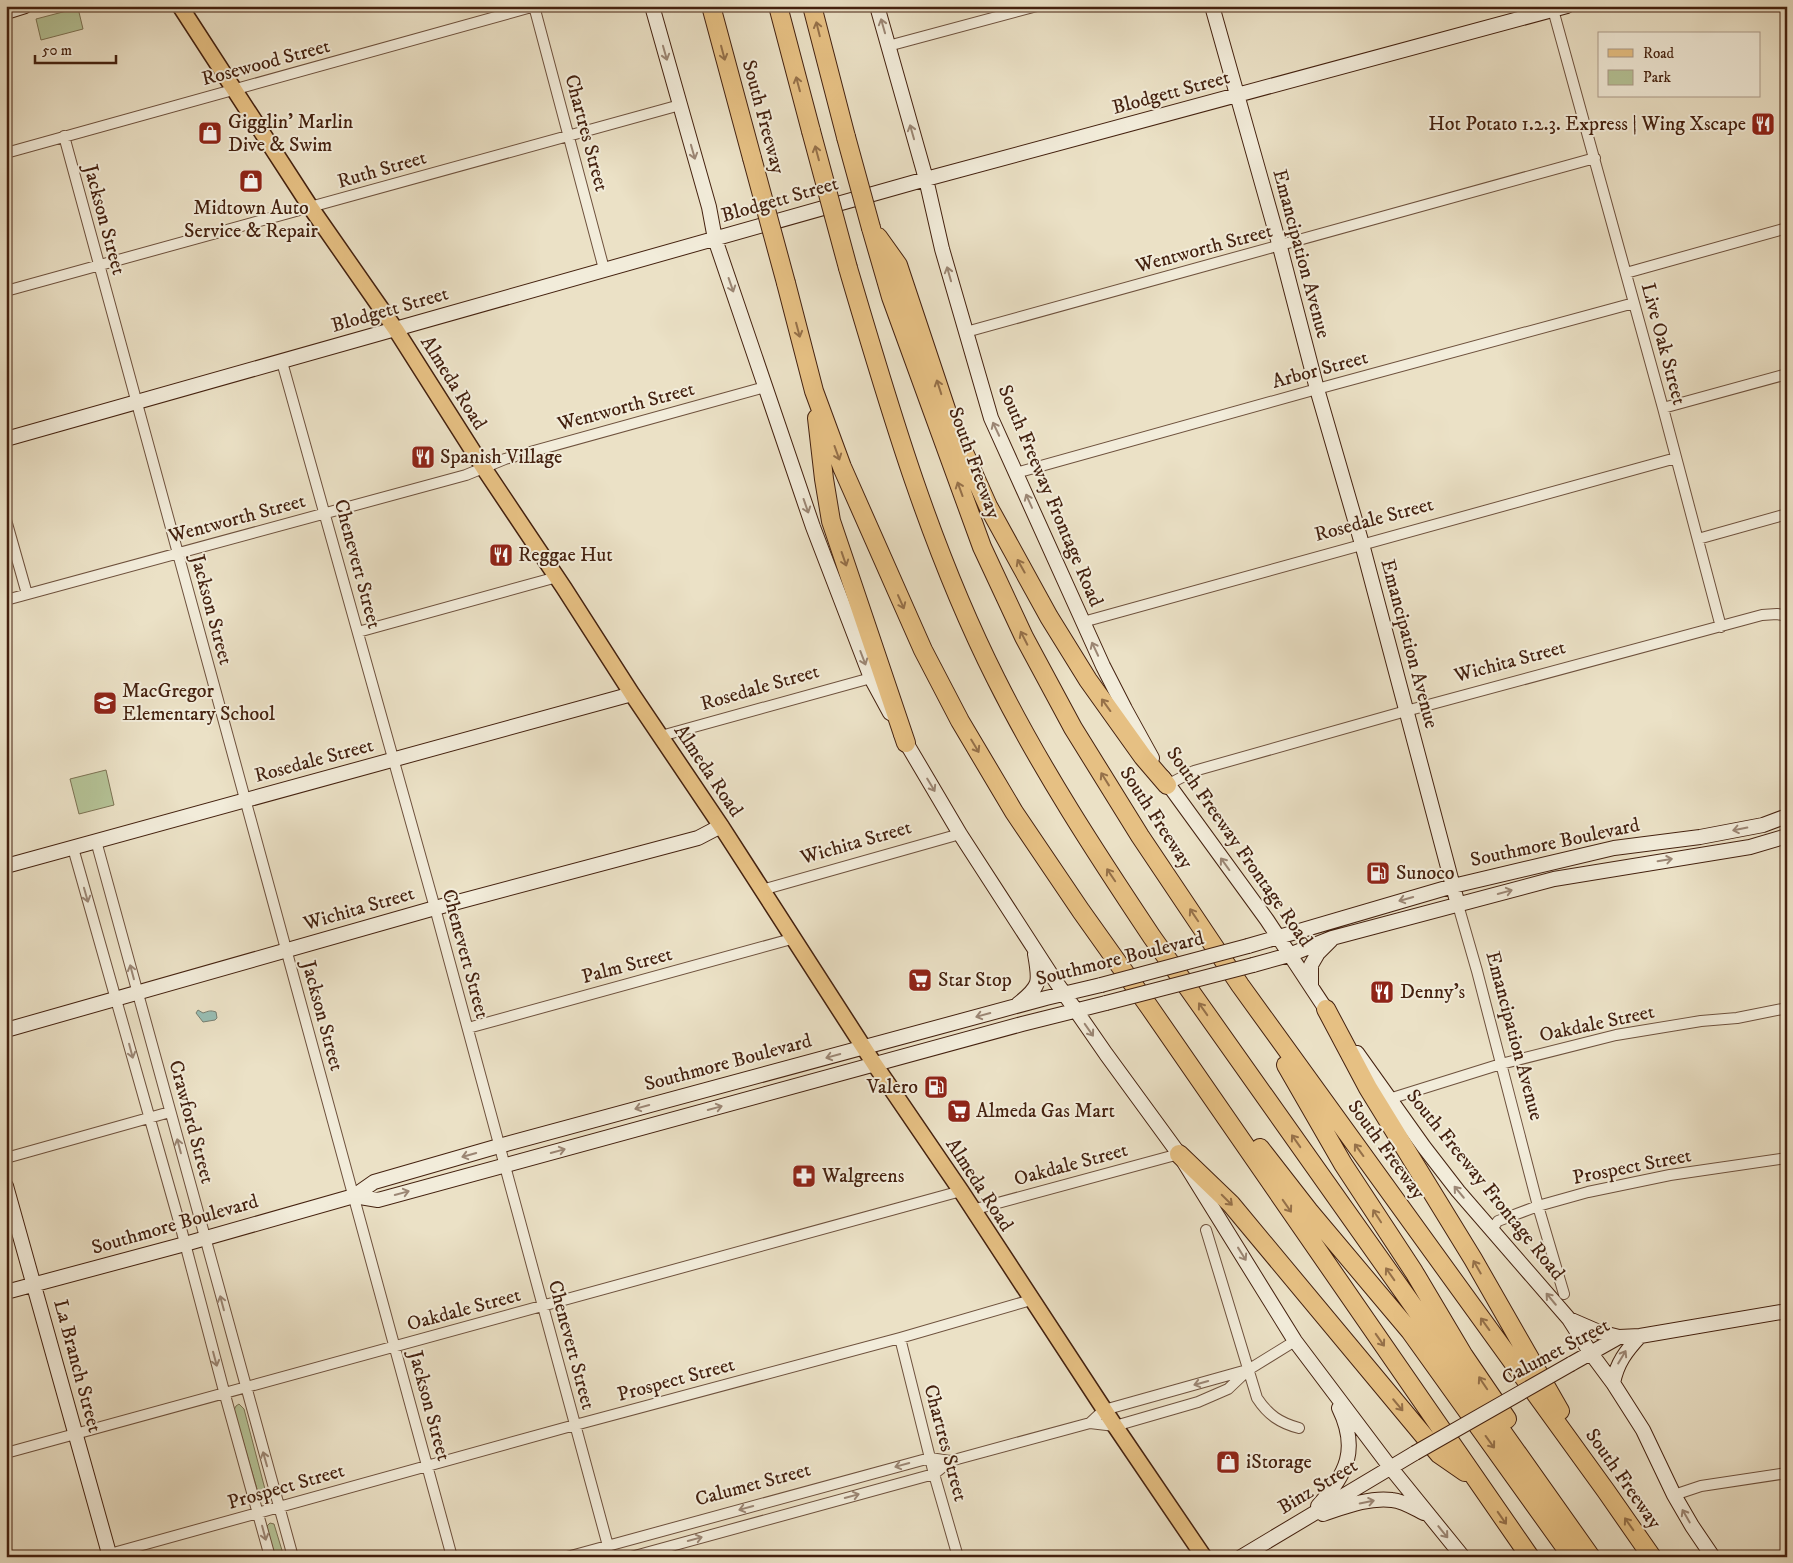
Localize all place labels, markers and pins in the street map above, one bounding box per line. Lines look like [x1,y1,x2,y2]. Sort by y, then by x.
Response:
place label: Gigglin' Marlin Dive & Swim [228,110,354,158]
restaurant icon: Hot Potato 1.2.3. Express | Wing Xscape [1750,111,1776,137]
place label: Hot Potato 1.2.3. Express | Wing Xscape [1428,112,1746,137]
shop icon: Gigglin' Marlin Dive & Swim [197,120,223,146]
shop icon: Midtown Auto Service & Repair [238,168,264,194]
place label: Midtown Auto Service & Repair [184,196,319,244]
restaurant icon: Spanish Village [410,444,436,470]
place label: Spanish Village [440,445,562,470]
restaurant icon: Reggae Hut [488,542,514,568]
place label: Reggae Hut [518,543,613,568]
place label: MacGregor Elementary School [122,679,275,727]
school or university icon: MacGregor Elementary School [92,690,118,716]
fuel station icon: Sunoco [1365,860,1391,886]
place label: Sunoco [1396,861,1455,886]
supermarket icon: Star Stop [907,967,933,993]
place label: Star Stop [938,968,1012,993]
restaurant icon: Denny's [1369,979,1395,1005]
place label: Denny's [1400,980,1466,1005]
fuel station icon: Valero [923,1074,949,1100]
place label: Valero [866,1075,918,1100]
supermarket icon: Almeda Gas Mart [946,1098,972,1124]
place label: Almeda Gas Mart [976,1099,1115,1124]
pharmacy icon: Walgreens [791,1163,817,1189]
place label: Walgreens [821,1164,905,1189]
shop icon: iStorage [1215,1449,1241,1475]
place label: iStorage [1246,1450,1312,1475]

